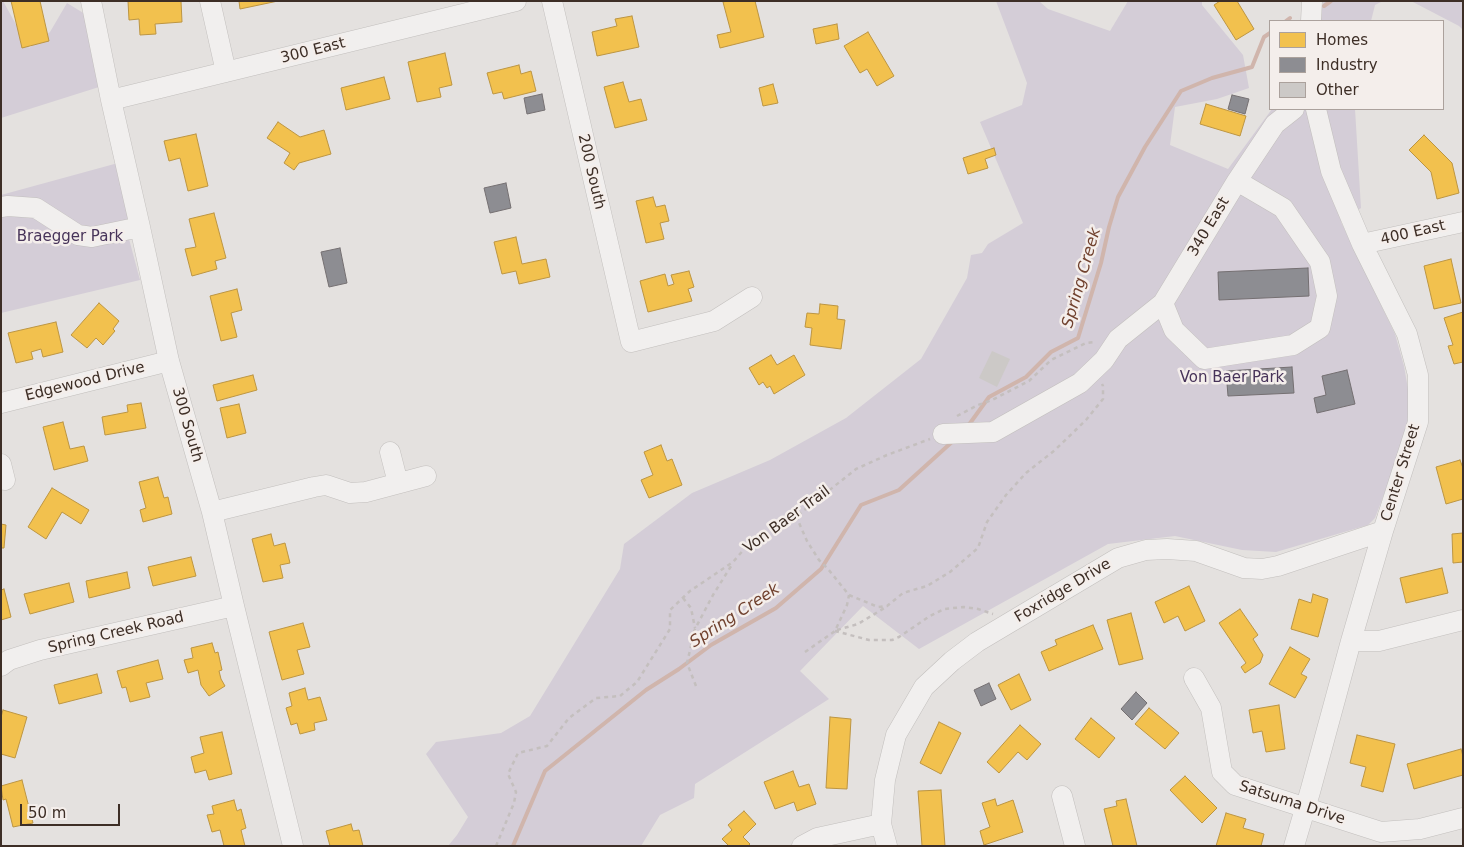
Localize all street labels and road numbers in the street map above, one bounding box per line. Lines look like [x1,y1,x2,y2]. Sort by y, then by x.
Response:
street label: 300 East [279,34,347,68]
street label: 200 South [574,132,608,212]
street label: 340 East [1184,194,1234,260]
street label: 400 East [1379,217,1447,249]
street label: Edgewood Drive [23,358,147,406]
street label: 300 South [168,386,206,464]
street label: Center Street [1378,422,1424,524]
street label: Von Baer Trail [740,482,834,558]
street label: Foxridge Drive [1012,555,1114,627]
street label: Spring Creek Road [46,609,186,657]
street label: Satsuma Drive [1237,777,1347,829]

